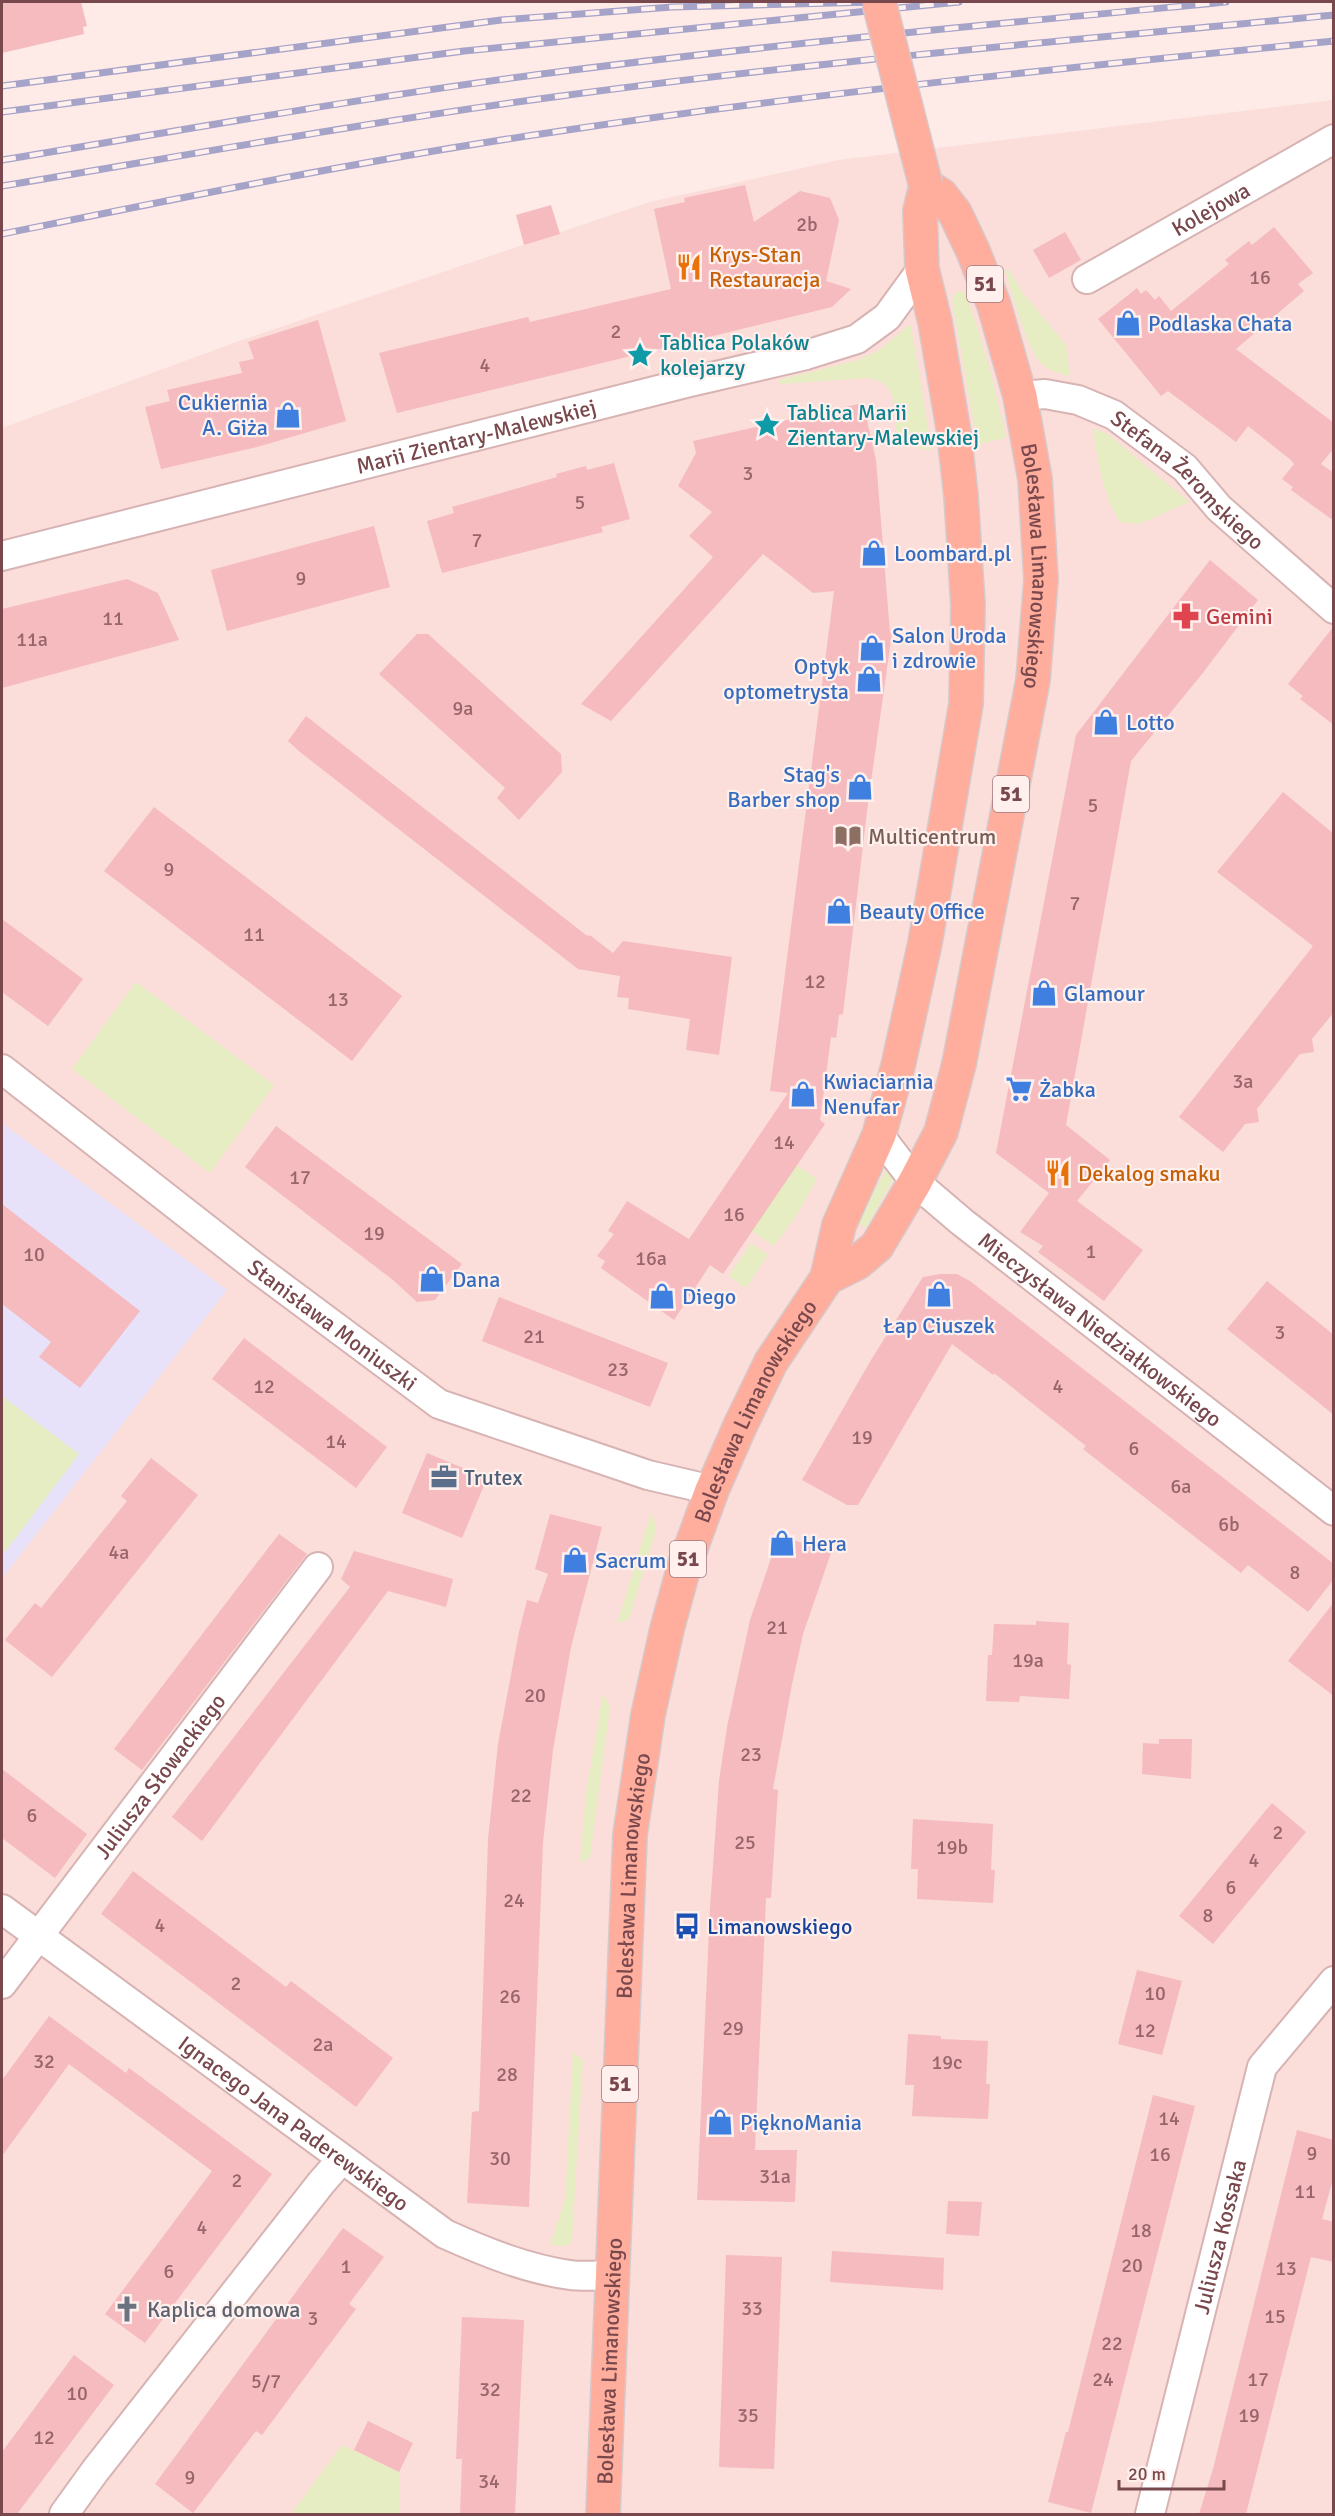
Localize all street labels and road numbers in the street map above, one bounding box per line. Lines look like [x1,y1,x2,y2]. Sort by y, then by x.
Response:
street label: Kolejowa [1167,177,1255,242]
road number: 51 [967,266,1003,302]
street label: Marii Zientary-Malewskiej [353,393,599,480]
street label: Stefana Żeromskiego [1105,404,1270,555]
street label: Bolesława Limanowskiego [1015,441,1054,692]
road number: 51 [993,776,1029,812]
street label: Mieczysława Niedziałkowskiego [973,1227,1227,1433]
street label: Stanisława Moniuszki [242,1253,422,1397]
street label: Bolesława Limanowskiego [688,1295,823,1526]
road number: 51 [670,1541,706,1577]
street label: Juliusza Słowackiego [89,1688,231,1864]
street label: Bolesława Limanowskiego [610,1751,656,2000]
street label: Ignacego Jana Paderewskiego [173,2030,414,2217]
road number: 51 [602,2066,638,2102]
street label: Juliusza Kossaka [1188,2157,1252,2317]
street label: Bolesława Limanowskiego [591,2237,628,2485]

